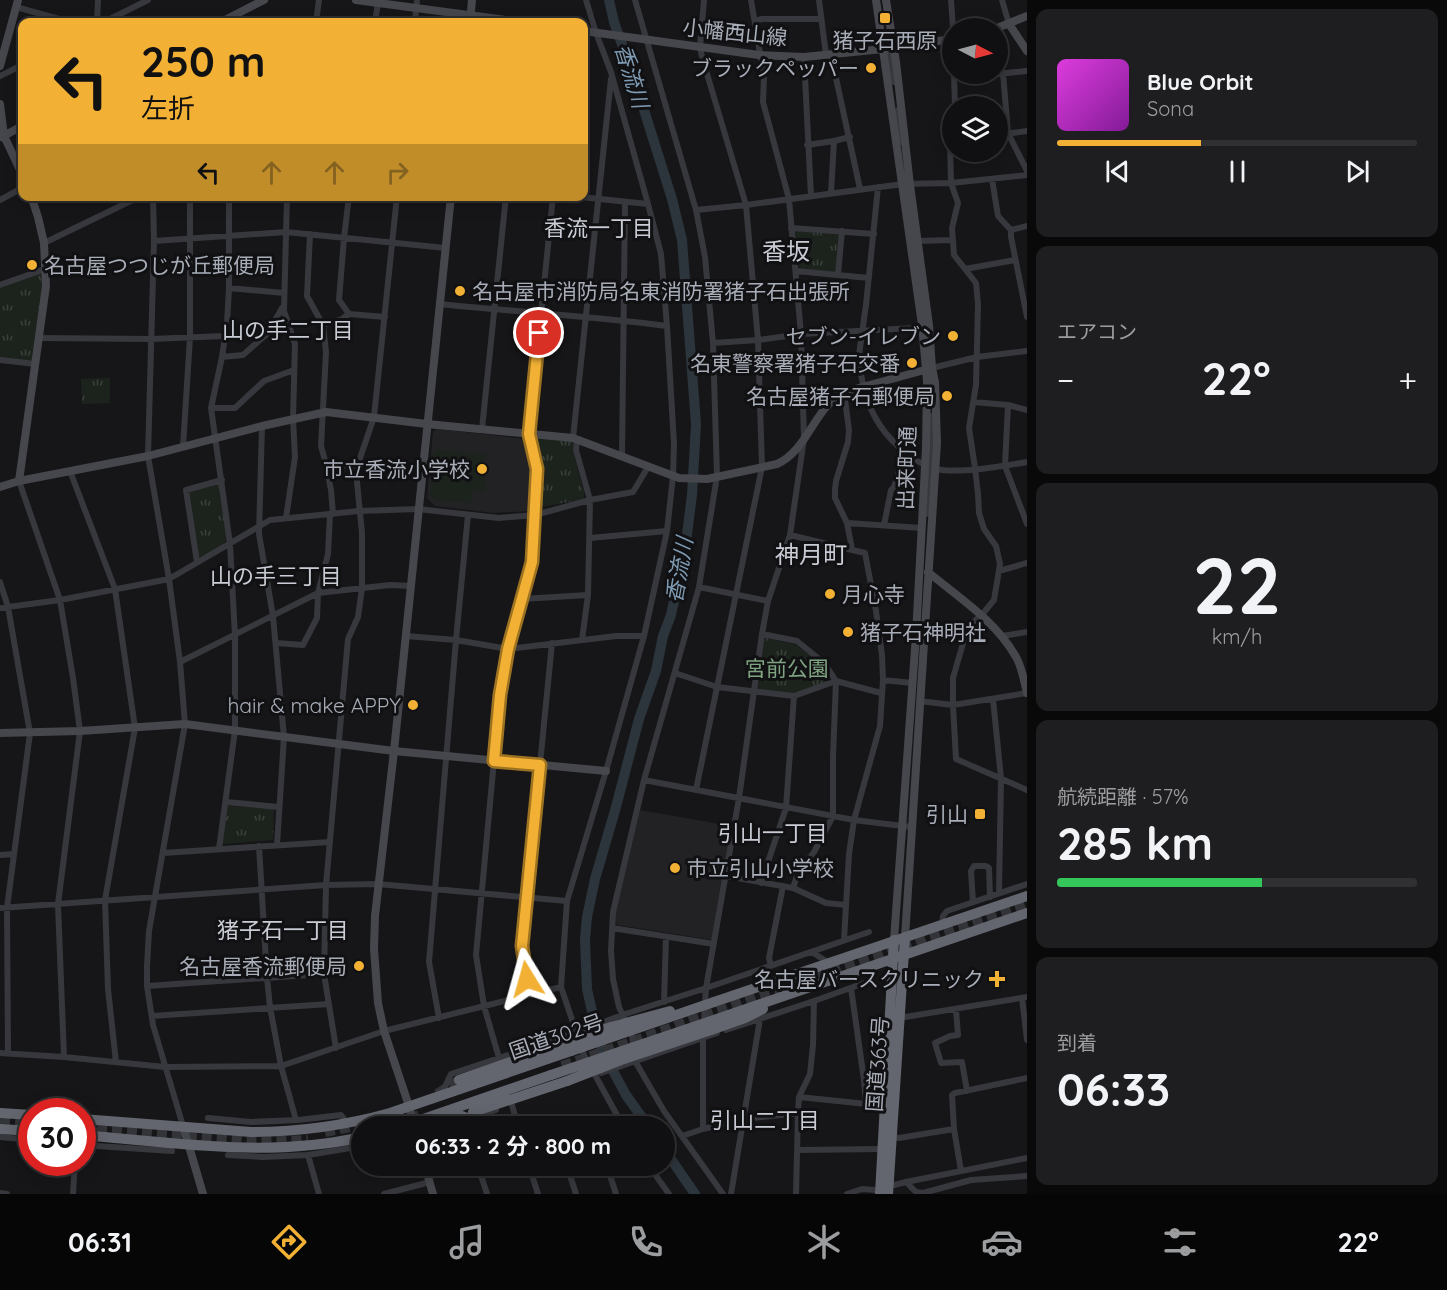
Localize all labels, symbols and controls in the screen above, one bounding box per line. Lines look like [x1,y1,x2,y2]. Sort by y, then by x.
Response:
marker: 猪子石西原 [878,11,892,25]
street label: 小幡西山線 [681,14,789,50]
north arrow [942,18,1008,84]
map controls [942,18,1008,162]
place label: 猪子石西原 [833,27,938,53]
text: 250 m [141,35,265,88]
water label: 香流川 [609,40,656,114]
icon: left [42,42,120,120]
place label: ブラックペッパー [691,55,859,81]
marker: ブラックペッパー [864,61,878,75]
text: Blue Orbit [1147,68,1253,96]
text: 左折 [141,91,195,125]
button: layers [942,96,1008,162]
text: Sona [1147,96,1194,121]
icon: previous [1101,155,1134,188]
icon: pause [1221,155,1254,188]
icon: next [1341,155,1374,188]
icon: left [192,156,225,189]
icon: ahead [255,156,288,189]
icon: ahead [318,156,351,189]
icon: right [381,156,414,189]
district label: 香流一丁目 [544,214,654,242]
district label: 香坂 [762,236,810,266]
place label: 名古屋つつじが丘郵便局 [44,252,275,278]
marker: 名古屋つつじが丘郵便局 [25,258,39,272]
place label: 名古屋市消防局名東消防署猪子石出張所 [472,278,850,304]
marker: 名古屋市消防局名東消防署猪子石出張所 [453,284,467,298]
pin [513,307,564,358]
district label: 山の手二丁目 [222,316,354,344]
icon: arrive [522,316,555,349]
text: エアコン [1057,319,1137,344]
place label: セブン-イレブン [786,323,941,349]
marker: セブン-イレブン [946,329,960,343]
place label: 名東警察署猪子石交番 [690,350,900,376]
text: 22° [1202,350,1271,406]
marker: 名東警察署猪子石交番 [905,356,919,370]
text: − [1057,359,1074,400]
text: + [1398,359,1417,400]
place label: 名古屋猪子石郵便局 [746,383,935,409]
marker: 名古屋猪子石郵便局 [940,389,954,403]
street label: 出来町通 [892,426,920,510]
place label: 市立香流小学校 [323,456,470,482]
marker: 市立香流小学校 [475,462,489,476]
water label: 香流川 [659,533,699,605]
text: 22 [1193,536,1281,634]
district label: 神月町 [775,539,847,569]
district label: 山の手三丁目 [210,562,342,590]
place label: 月心寺 [842,581,905,607]
marker: 月心寺 [823,587,837,601]
place label: 猪子石神明社 [860,619,986,645]
text: km/h [1212,624,1262,649]
marker: 猪子石神明社 [841,625,855,639]
park label: 宮前公園 [745,655,829,681]
place label: hair & make APPY [227,692,401,718]
marker: hair & make APPY [406,698,420,712]
text: 航続距離 · 57% [1057,784,1189,809]
place label: 引山 [926,801,968,827]
marker: 引山 [973,807,987,821]
text: 285 km [1057,815,1213,871]
district label: 引山一丁目 [718,819,828,847]
place label: 市立引山小学校 [687,855,834,881]
marker: 市立引山小学校 [668,861,682,875]
district label: 猪子石一丁目 [217,916,349,944]
position arrow [495,947,559,1011]
place label: 名古屋香流郵便局 [179,953,347,979]
marker: 名古屋香流郵便局 [352,959,366,973]
place label: 名古屋バースクリニック [754,966,984,992]
marker: 名古屋バースクリニック [988,970,1006,988]
street label: 国道302号 [505,1008,607,1064]
street label: 国道363号 [861,1015,893,1113]
text: 到着 [1057,1030,1097,1055]
text: 06:33 [1057,1061,1170,1117]
speed limit sign: 30 [18,1098,96,1176]
district label: 引山二丁目 [710,1106,820,1134]
text: 06:33 · 2 分 · 800 m [415,1132,611,1160]
icon: directions [268,1221,310,1263]
icon: music [446,1221,488,1263]
icon: phone [625,1221,667,1263]
icon: climate [803,1221,845,1263]
icon: car [981,1221,1023,1263]
icon: filters [1159,1221,1201,1263]
text: 06:31 [68,1225,132,1259]
text: 22° [1338,1225,1379,1259]

